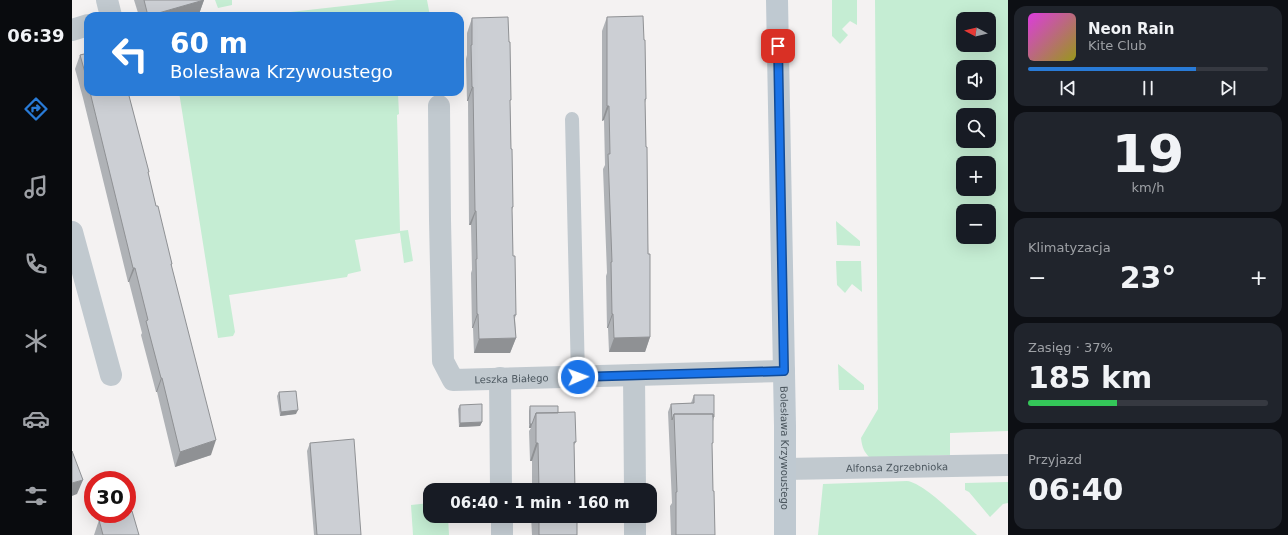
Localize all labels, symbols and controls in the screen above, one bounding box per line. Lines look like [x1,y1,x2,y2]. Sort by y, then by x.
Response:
north arrow [956,12,996,52]
map controls [956,12,996,244]
text: Neon Rain [1088,20,1174,38]
text: 06:39 [7,25,65,46]
text: 60 m [170,27,248,60]
icon: left [104,28,156,80]
pin [761,29,795,63]
icon: arrive [767,35,789,57]
text: Kite Club [1088,38,1147,53]
button: sound [956,60,996,100]
text: Bolesława Krzywoustego [170,61,393,82]
icon: previous [1057,77,1079,99]
icon: pause [1137,77,1159,99]
icon: next [1217,77,1239,99]
icon: directions [22,95,50,123]
button: search [956,108,996,148]
text: 19 [1112,124,1184,184]
button: + [956,156,996,196]
icon: music [22,173,50,201]
text: km/h [1132,180,1164,195]
button: − [956,204,996,244]
text: Klimatyzacja [1028,240,1111,255]
icon: phone [22,250,50,278]
text: 23° [1120,260,1176,295]
text: − [1028,265,1046,290]
text: + [1250,265,1268,290]
icon: climate [22,327,50,355]
text: Zasięg · 37% [1028,340,1113,355]
position arrow [557,356,599,398]
text: 185 km [1028,360,1152,395]
street label: Leszka Białego [474,372,549,385]
street label: Bolesława Krzywoustego [778,386,790,510]
icon: car [22,405,50,433]
text: Przyjazd [1028,452,1082,467]
street label: Alfonsa Zgrzebnioka [846,461,948,474]
speed limit sign: 30 [84,471,136,523]
text: 06:40 [1028,472,1124,507]
icon: filters [22,482,50,510]
text: 06:40 · 1 min · 160 m [450,494,630,512]

